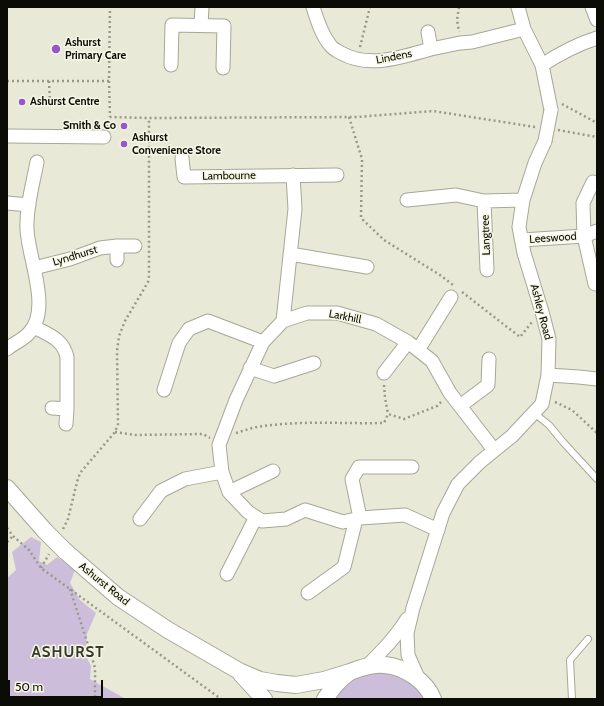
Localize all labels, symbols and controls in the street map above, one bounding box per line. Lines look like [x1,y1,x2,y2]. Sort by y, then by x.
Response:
place label: Ashurst Primary Care [65,36,126,62]
marker: Ashurst Primary Care [50,43,62,55]
street label: Lindens [375,47,413,67]
place label: Ashurst Centre [30,95,99,109]
marker: Ashurst Centre [17,97,27,107]
place label: Smith & Co [63,119,116,133]
marker: Smith & Co [119,121,129,131]
place label: Ashurst Convenience Store [132,131,221,157]
marker: Ashurst Convenience Store [119,139,129,149]
street label: Lambourne [202,169,256,183]
street label: Langtree [479,214,493,256]
street label: Leeswood [529,230,577,246]
street label: Lyndhurst [51,243,99,269]
street label: Ashley Road [527,283,555,341]
street label: Larkhill [328,307,362,327]
street label: Ashurst Road [76,560,132,608]
district label: ASHURST [31,644,105,662]
scale bar [10,672,105,698]
text: 50 m [15,679,43,694]

